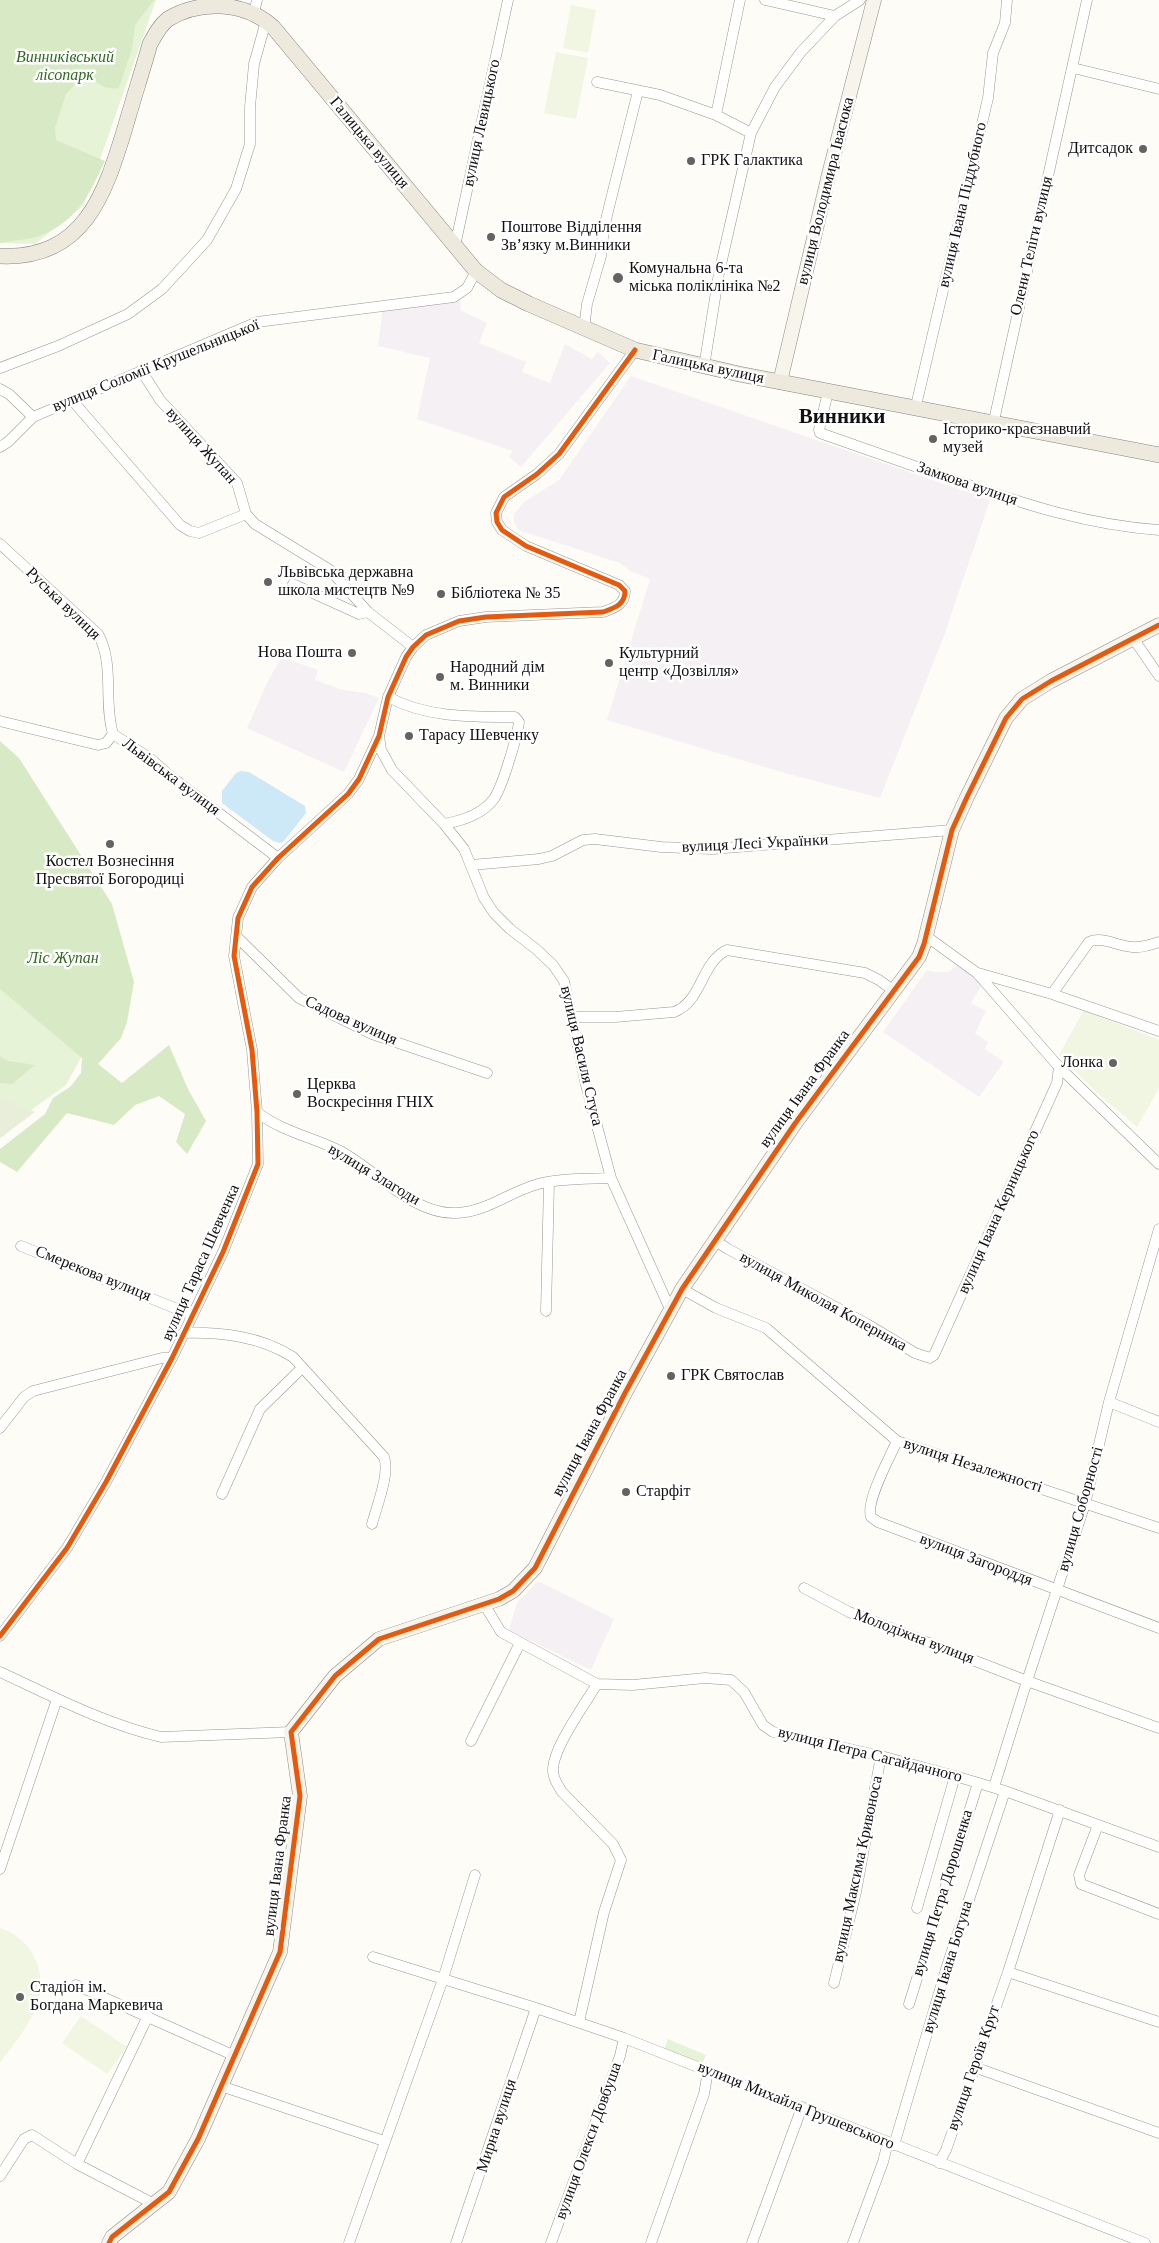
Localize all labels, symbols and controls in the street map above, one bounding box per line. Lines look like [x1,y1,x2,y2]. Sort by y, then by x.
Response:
park label: Винниківський лісопарк [16,48,114,86]
street label: вулиця Левицького [459,58,505,188]
street label: Галицька вулиця [325,93,413,193]
street label: вулиця Володимира Івасюка [793,95,859,287]
street label: вулиця Івана Піддубного [935,120,991,290]
place label: Дитсадок [1068,139,1133,159]
marker: Дитсадок [1137,143,1149,155]
place label: ГРК Галактика [701,151,803,171]
marker: ГРК Галактика [685,155,697,167]
street label: Олени Теліги вулиця [1007,174,1057,318]
place label: Поштове Відділення Зв’язку м.Винники [501,218,642,256]
marker: Поштове Відділення Зв’язку м.Винники [485,231,497,243]
place label: Комунальна 6-та міська поліклініка №2 [629,259,780,297]
marker: Комунальна 6-та міська поліклініка №2 [611,271,625,285]
street label: вулиця Соломії Крушельницької [50,316,262,416]
street label: Галицька вулиця [650,346,766,388]
street label: вулиця Жупан [162,404,240,488]
district label: Винники [799,405,885,431]
place label: Історико-краєзнавчий музей [943,420,1091,458]
marker: Історико-краєзнавчий музей [927,433,939,445]
street label: Замкова вулиця [914,458,1020,510]
place label: Львівська державна школа мистецтв №9 [278,563,414,601]
street label: Руська вулиця [22,564,104,644]
marker: Львівська державна школа мистецтв №9 [262,576,274,588]
place label: Бібліотека № 35 [451,584,561,604]
marker: Бібліотека № 35 [435,588,447,600]
place label: Нова Пошта [258,643,342,663]
place label: Культурний центр «Дозвілля» [619,644,739,682]
marker: Нова Пошта [346,647,358,659]
marker: Культурний центр «Дозвілля» [603,657,615,669]
place label: Народний дім м. Винники [450,658,545,696]
marker: Народний дім м. Винники [434,671,446,683]
place label: Тарасу Шевченку [419,726,539,746]
marker: Тарасу Шевченку [403,730,415,742]
street label: Львівська вулиця [118,734,224,820]
street label: вулиця Лесі Українки [681,831,829,857]
marker: Костел Вознесіння Пресвятої Богородиці [104,838,116,850]
place label: Костел Вознесіння Пресвятої Богородиці [36,852,184,890]
park label: Ліс Жупан [27,949,99,969]
street label: вулиця Василя Стуса [556,984,606,1128]
street label: Садова вулиця [302,992,400,1050]
street label: вулиця Івана Франка [756,1026,854,1152]
place label: Лонка [1061,1053,1103,1073]
marker: Лонка [1107,1057,1119,1069]
place label: Церква Воскресіння ГНІХ [307,1075,434,1113]
marker: Церква Воскресіння ГНІХ [291,1088,303,1100]
street label: вулиця Івана Керницького [954,1127,1044,1297]
street label: вулиця Злагоди [324,1140,424,1210]
street label: вулиця Тараса Шевченка [158,1182,244,1344]
street label: Смерекова вулиця [32,1242,154,1306]
street label: вулиця Миколая Коперника [736,1248,910,1356]
street label: вулиця Івана Франка [548,1366,632,1500]
place label: ГРК Святослав [681,1366,784,1386]
marker: ГРК Святослав [665,1370,677,1382]
street label: вулиця Незалежності [901,1434,1045,1498]
street label: вулиця Соборності [1054,1444,1108,1574]
place label: Старфіт [636,1482,691,1502]
marker: Старфіт [620,1486,632,1498]
street label: вулиця Загороддя [917,1530,1035,1590]
street label: Молодіжна вулиця [851,1605,977,1669]
street label: вулиця Петра Сагайдачного [776,1723,964,1787]
street label: вулиця Максима Кривоноса [829,1774,887,1964]
street label: вулиця Івана Франка [260,1795,296,1937]
street label: вулиця Петра Дорошенка [908,1807,978,1979]
street label: вулиця Івана Богуна [919,1898,977,2036]
place label: Стадіон ім. Богдана Маркевича [30,1978,163,2016]
marker: Стадіон ім. Богдана Маркевича [14,1991,26,2003]
street label: вулиця Героїв Крут [944,2003,1004,2133]
street label: вулиця Михайла Грушевського [695,2058,897,2154]
street label: вулиця Олекси Довбуша [552,2060,626,2222]
street label: Мирна вулиця [473,2077,521,2175]

